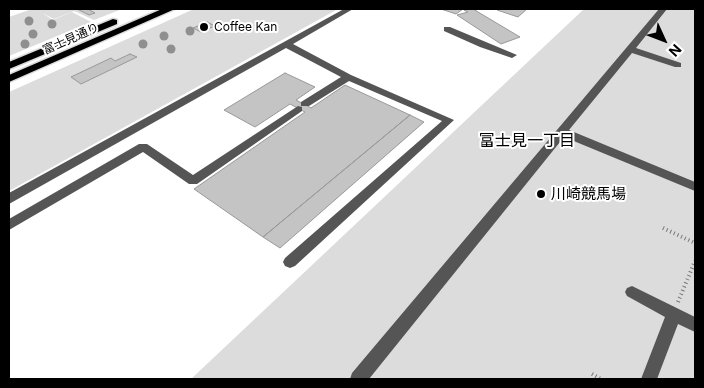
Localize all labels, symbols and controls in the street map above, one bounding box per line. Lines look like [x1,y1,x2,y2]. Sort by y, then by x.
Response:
north arrow [639,15,689,65]
street label: 富士見通り [41,20,101,58]
place label: Coffee Kan [214,20,277,34]
marker: Coffee Kan [198,21,210,33]
text: N [665,41,685,60]
district label: 富士見一丁目 [479,131,575,151]
place label: 川崎競馬場 [551,185,626,203]
marker: 川崎競馬場 [535,188,547,200]

